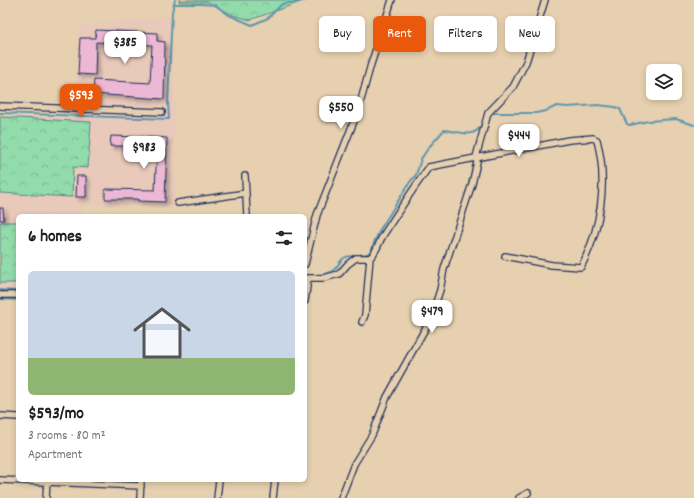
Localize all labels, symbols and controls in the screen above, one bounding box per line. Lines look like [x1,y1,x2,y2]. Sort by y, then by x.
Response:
chip: Buy [319,16,365,52]
chip: Rent [373,16,426,52]
chip: Filters [434,16,497,52]
chip: New [505,16,555,52]
pin: $385 [101,31,149,65]
text: $385 [113,34,137,53]
map controls [646,64,682,100]
button: layers [646,64,682,100]
pin: $593 [57,84,105,118]
text: $593 [69,87,93,106]
pin: $550 [317,96,365,130]
text: $550 [328,99,354,118]
pin: $444 [495,124,543,158]
text: $444 [508,127,530,146]
pin: $983 [120,136,168,170]
text: $983 [132,139,156,158]
text: 6 homes [28,226,82,250]
icon: filters [273,227,295,249]
icon: home [126,297,198,369]
pin: $479 [408,300,456,334]
text: $479 [421,303,443,322]
text: $593/mo [28,403,84,427]
text: 3 rooms · 80 m² [28,427,105,446]
text: Apartment [28,446,82,465]

